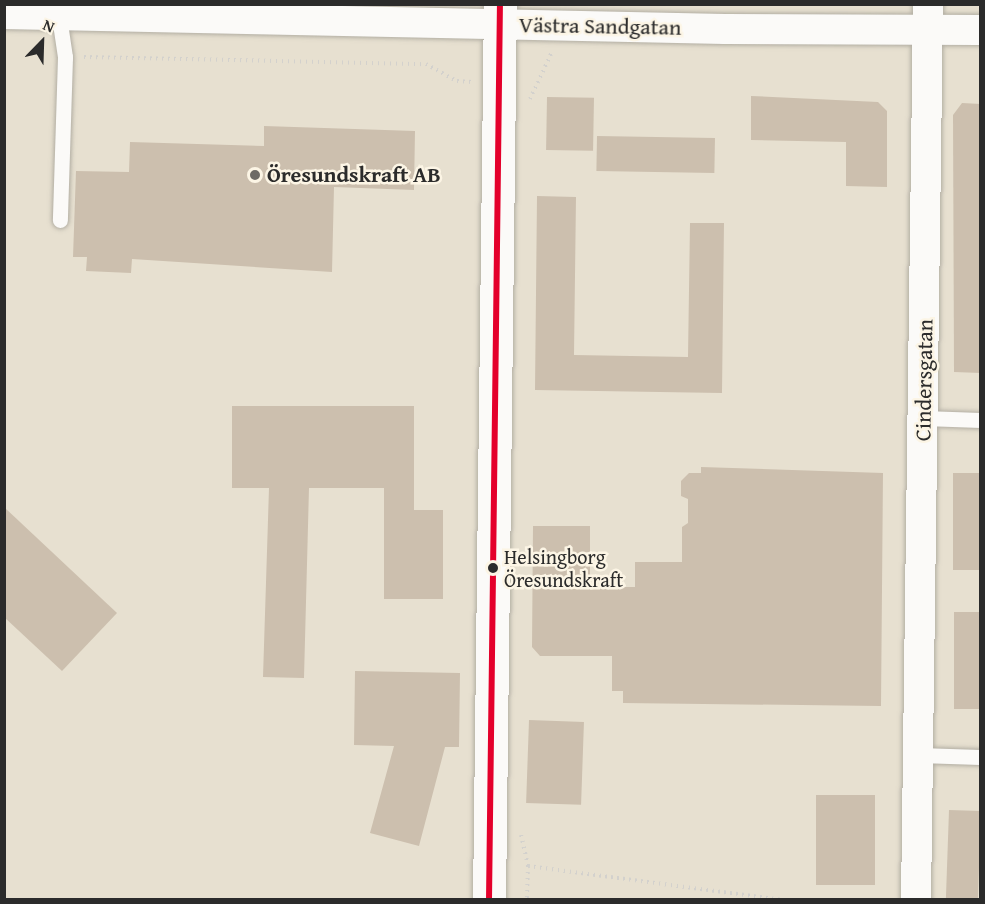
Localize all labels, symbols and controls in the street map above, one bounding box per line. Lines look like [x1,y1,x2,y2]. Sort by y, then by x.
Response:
street label: Västra Sandgatan [519,11,681,41]
north arrow [12,12,72,72]
text: N [39,12,59,39]
place label: Öresundskraft AB [267,162,441,188]
marker: Öresundskraft AB [248,168,262,182]
street label: Cindersgatan [910,319,938,441]
place label: Helsingborg Öresundskraft [504,544,623,591]
marker: Helsingborg Öresundskraft [487,562,499,574]

